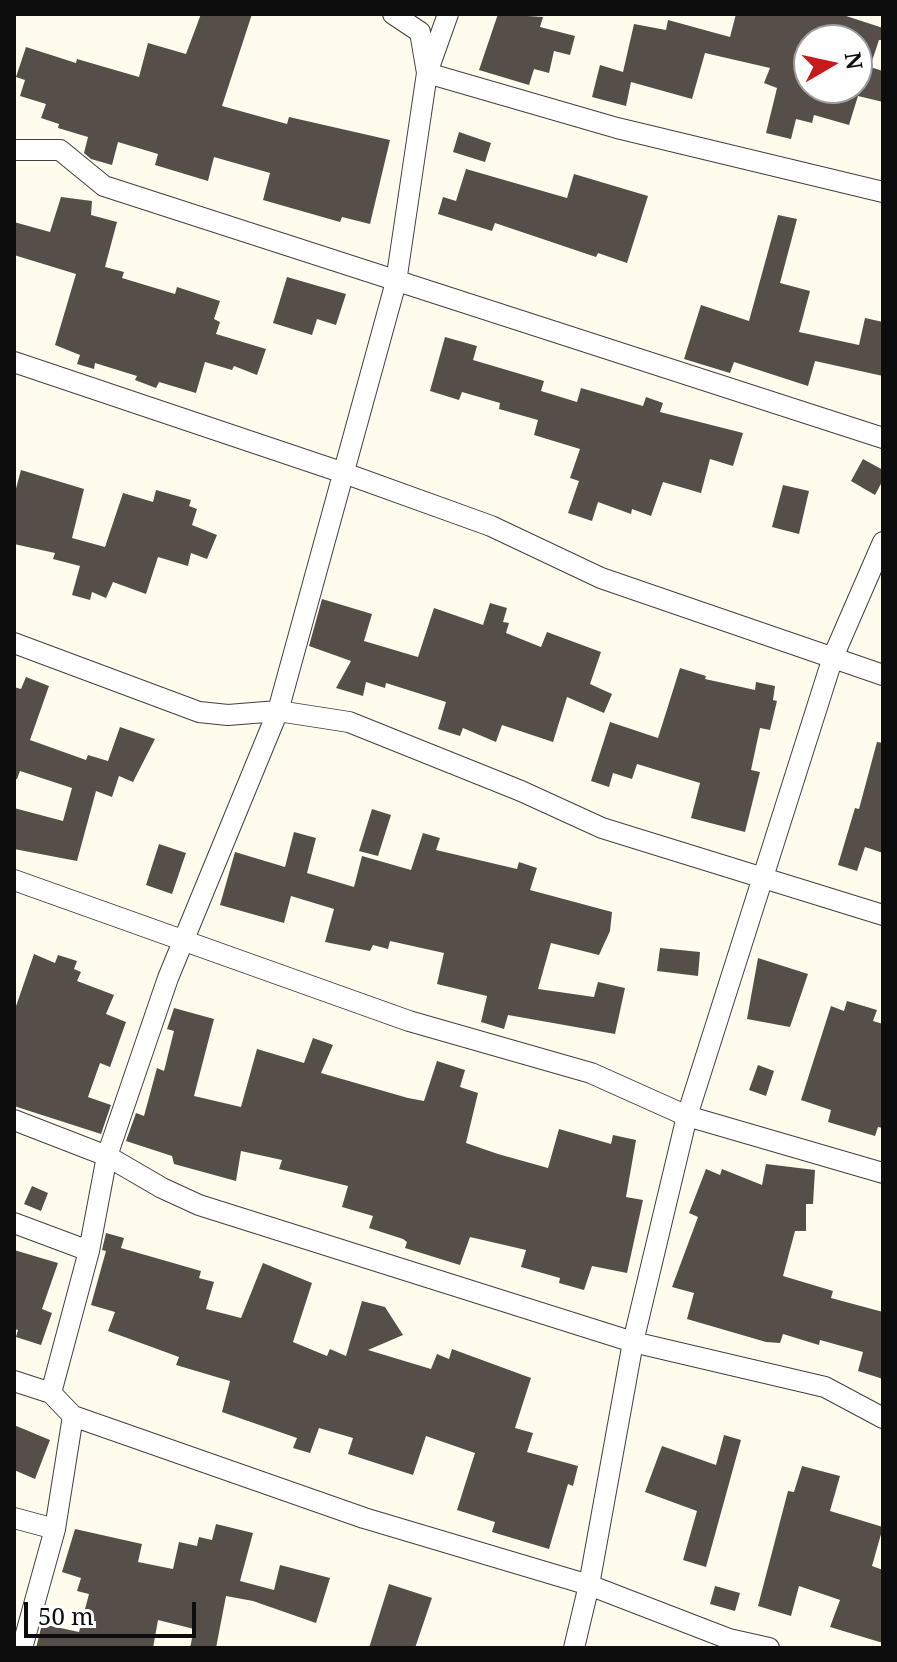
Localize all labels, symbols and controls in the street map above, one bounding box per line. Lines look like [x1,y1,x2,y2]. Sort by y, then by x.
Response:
north arrow [793,24,873,104]
text: N [839,50,871,71]
scale bar [28,1586,200,1636]
text: 50 m [38,1599,94,1632]

